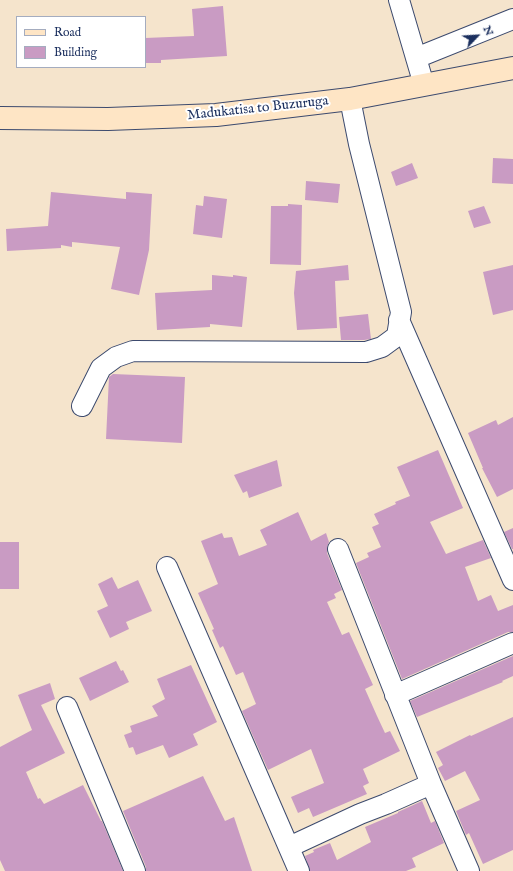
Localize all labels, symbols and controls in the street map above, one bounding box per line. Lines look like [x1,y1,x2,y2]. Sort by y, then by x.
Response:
legend [16,16,146,68]
north arrow [457,16,497,56]
text: N [480,24,496,38]
text: Road [54,25,81,40]
text: Building [54,45,97,60]
street label: Madukatisa to Buzuruga [187,93,329,125]

